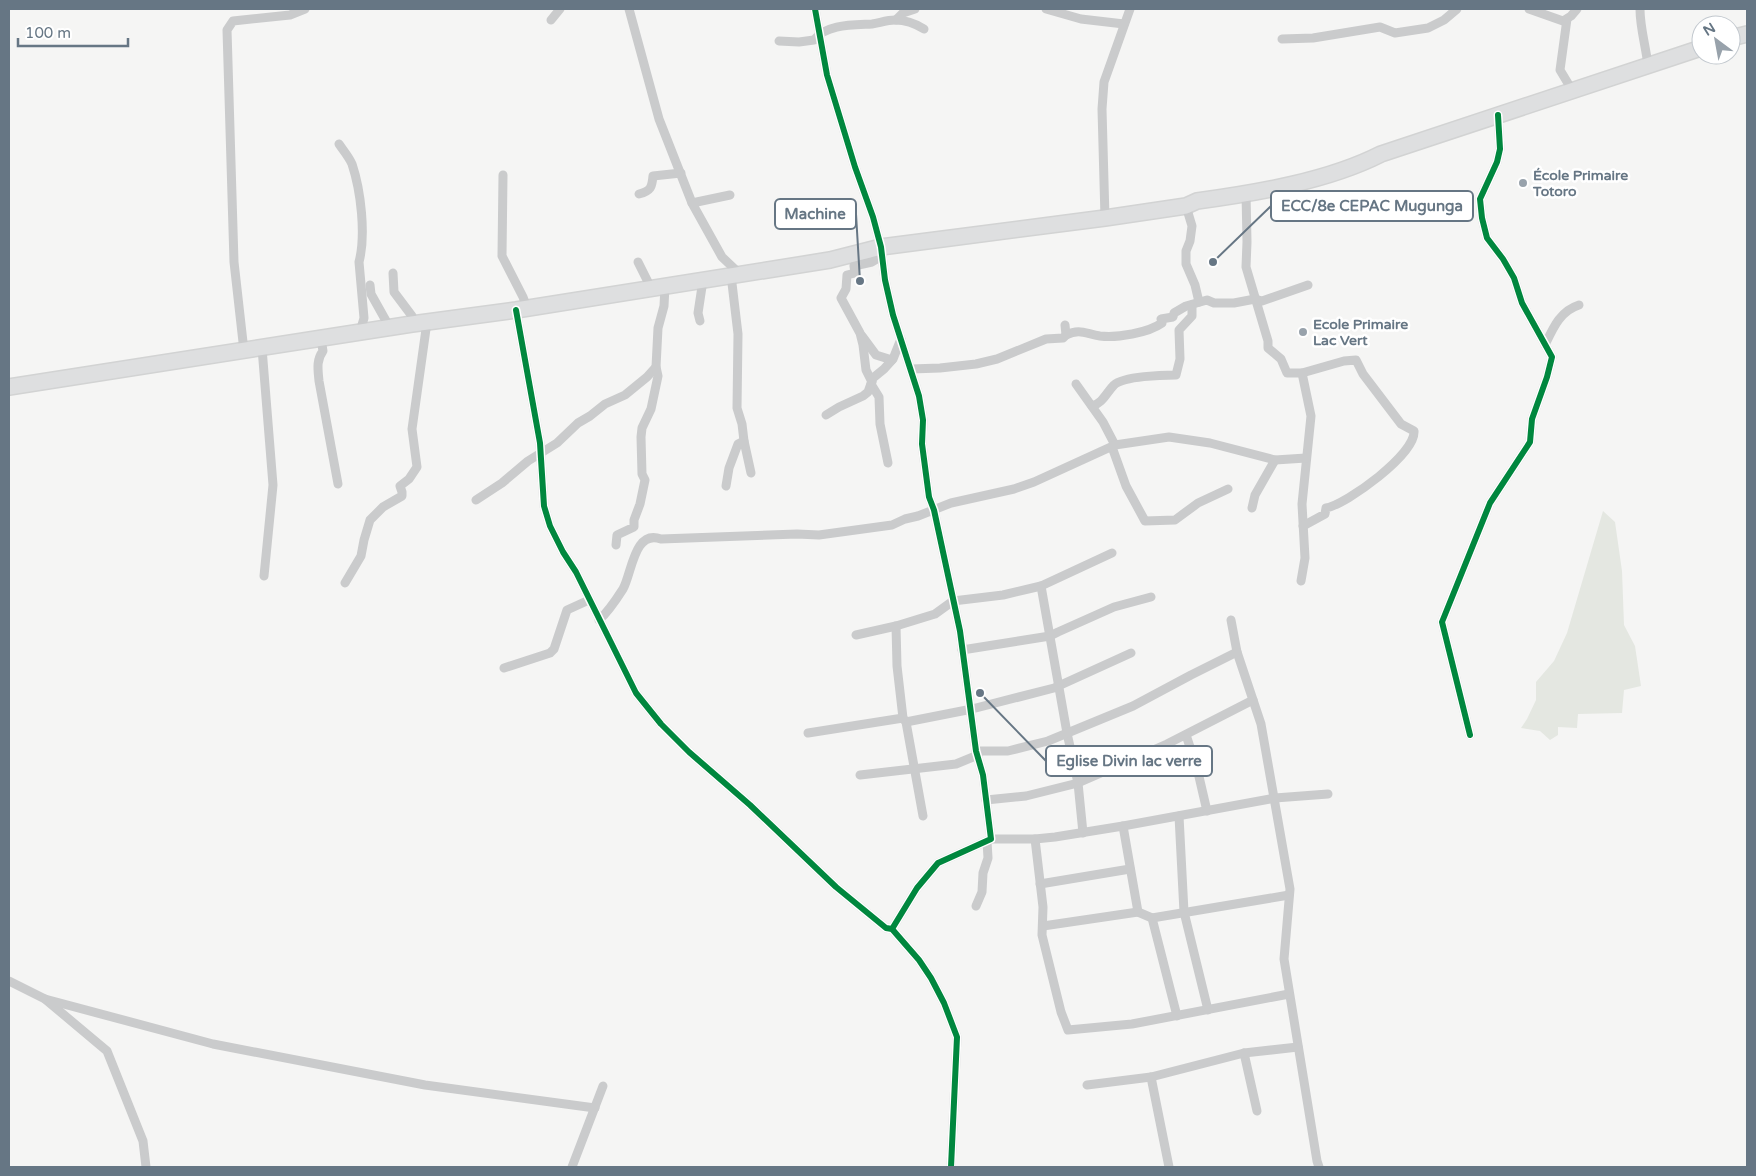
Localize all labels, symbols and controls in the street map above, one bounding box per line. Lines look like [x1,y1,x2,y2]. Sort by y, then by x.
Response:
scale bar [18,15,128,47]
north arrow [1691,15,1741,65]
text: N [1700,19,1719,40]
text: 100 m [25,24,71,42]
place label: École Primaire Totoro [1532,167,1628,200]
marker: École Primaire Totoro [1517,177,1529,189]
callout: ECC/8e CEPAC Mugunga [1271,191,1473,221]
text: ECC/8e CEPAC Mugunga [1281,197,1463,216]
callout: Machine [775,199,856,229]
text: Machine [784,205,846,223]
place label: Ecole Primaire Lac Vert [1313,316,1408,349]
marker: Ecole Primaire Lac Vert [1297,326,1309,338]
callout: Eglise Divin lac verre [1046,746,1212,776]
text: Eglise Divin lac verre [1056,752,1202,771]

